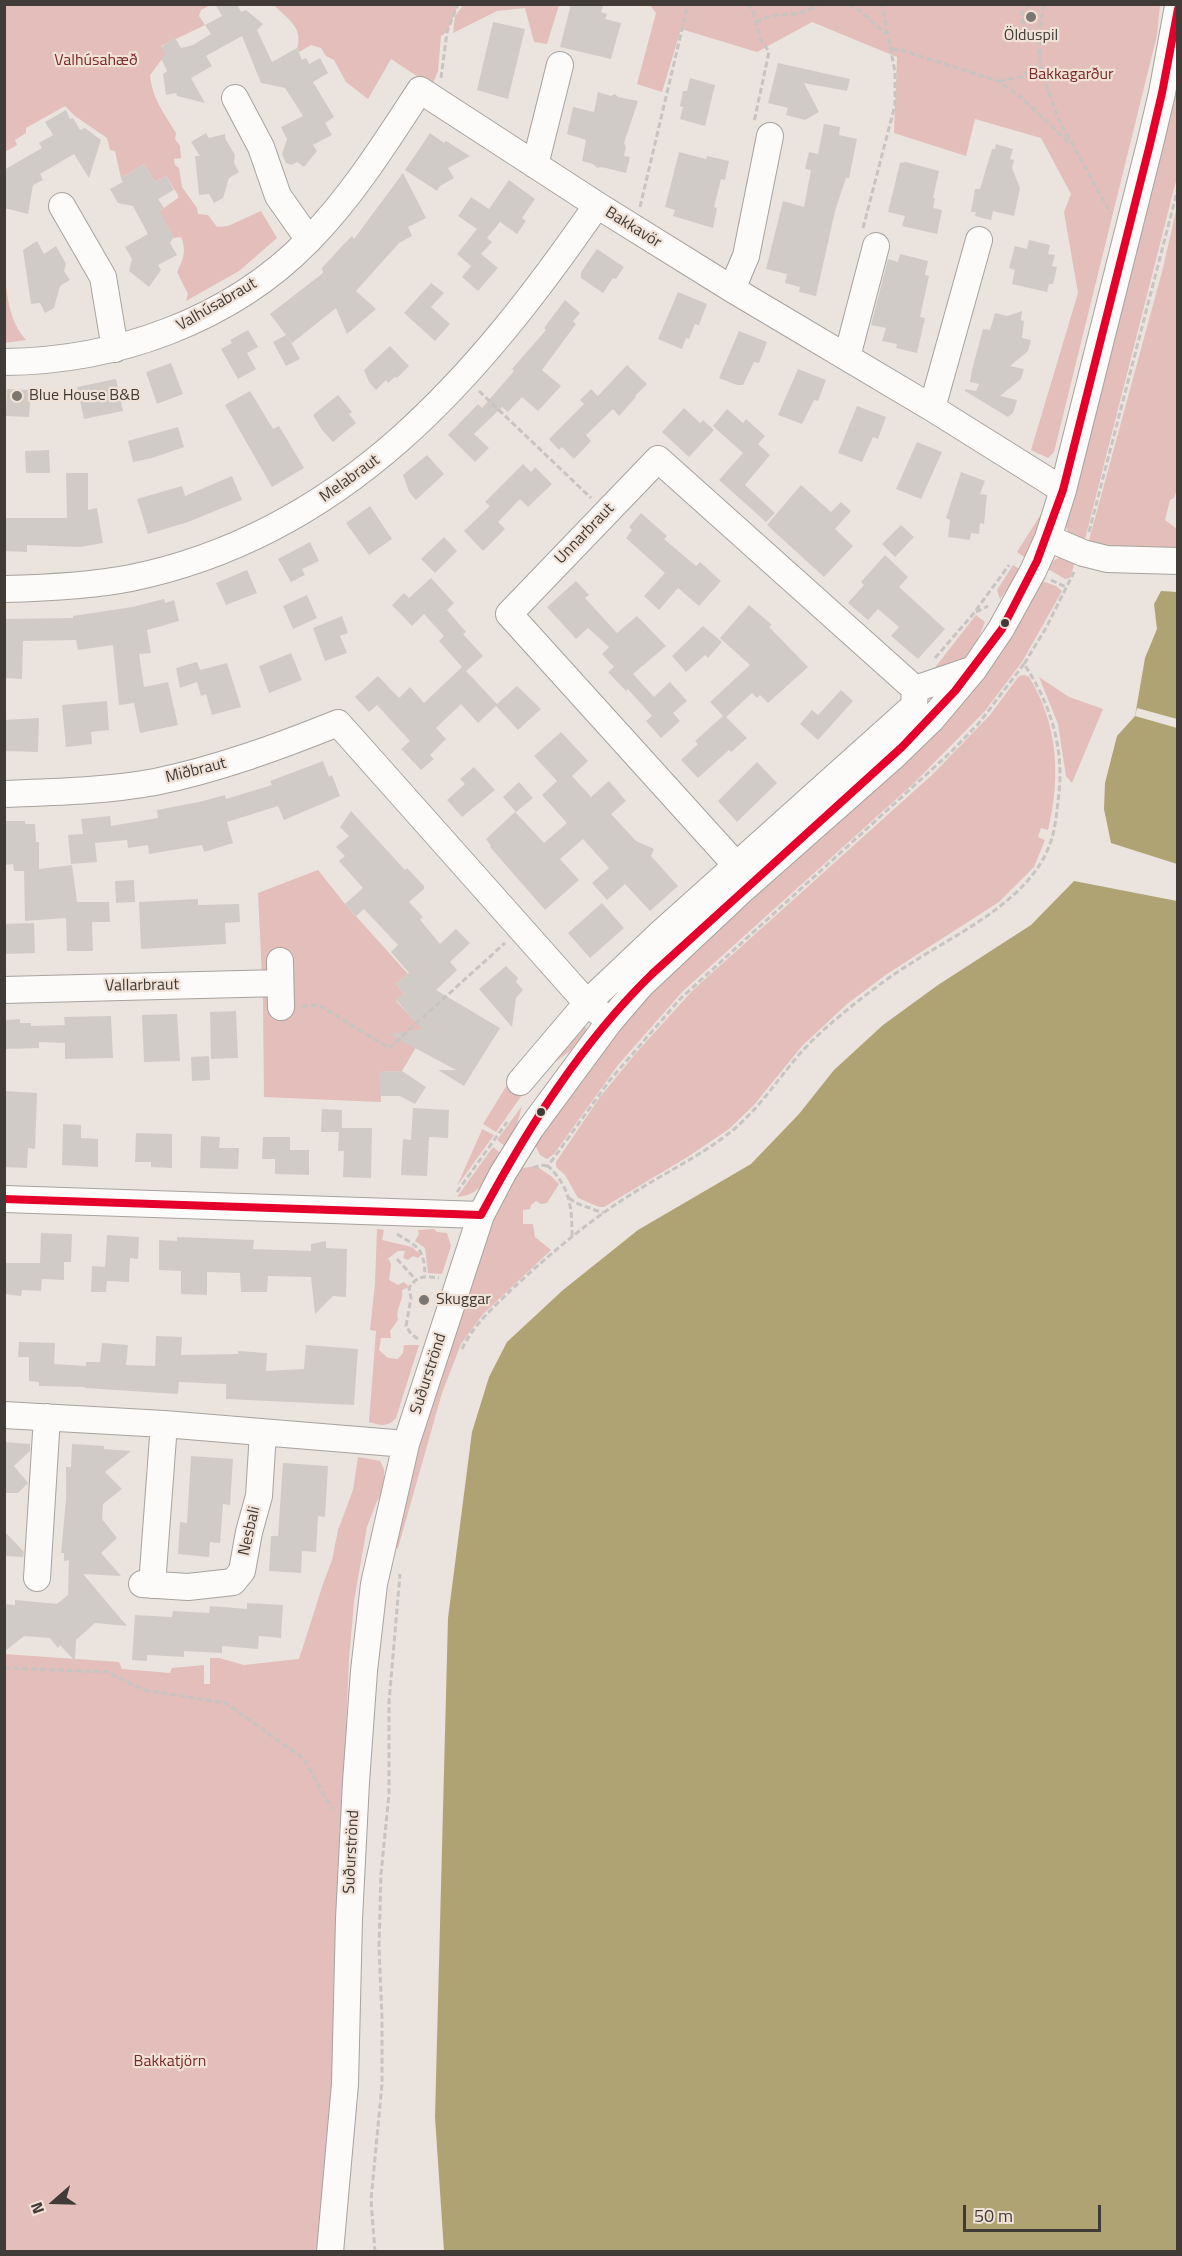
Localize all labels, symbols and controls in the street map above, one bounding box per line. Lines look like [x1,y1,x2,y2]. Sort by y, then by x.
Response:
marker: Ölduspil [1024,10,1038,24]
place label: Ölduspil [1004,26,1058,46]
park label: Valhúsahæð [54,51,138,71]
park label: Bakkagarður [1028,65,1114,85]
street label: Bakkavör [601,203,665,253]
street label: Valhúsabraut [174,274,260,336]
place label: Blue House B&B [29,386,140,406]
marker: Blue House B&B [10,389,24,403]
street label: Melabraut [316,451,384,507]
street label: Unnarbraut [551,500,619,568]
unlabelled marker [999,617,1011,629]
street label: Miðbraut [164,754,228,788]
street label: Vallarbraut [105,976,179,996]
unlabelled marker [535,1106,547,1118]
place label: Skuggar [436,1290,491,1310]
marker: Skuggar [417,1293,431,1307]
street label: Suðurströnd [407,1331,451,1417]
street label: Nesbali [235,1505,265,1557]
street label: Suðurströnd [340,1810,364,1894]
park label: Bakkatjörn [134,2052,206,2072]
north arrow [24,2172,84,2232]
scale bar [966,2193,1104,2231]
text: N [24,2199,50,2217]
text: 50 m [974,2202,1013,2229]

